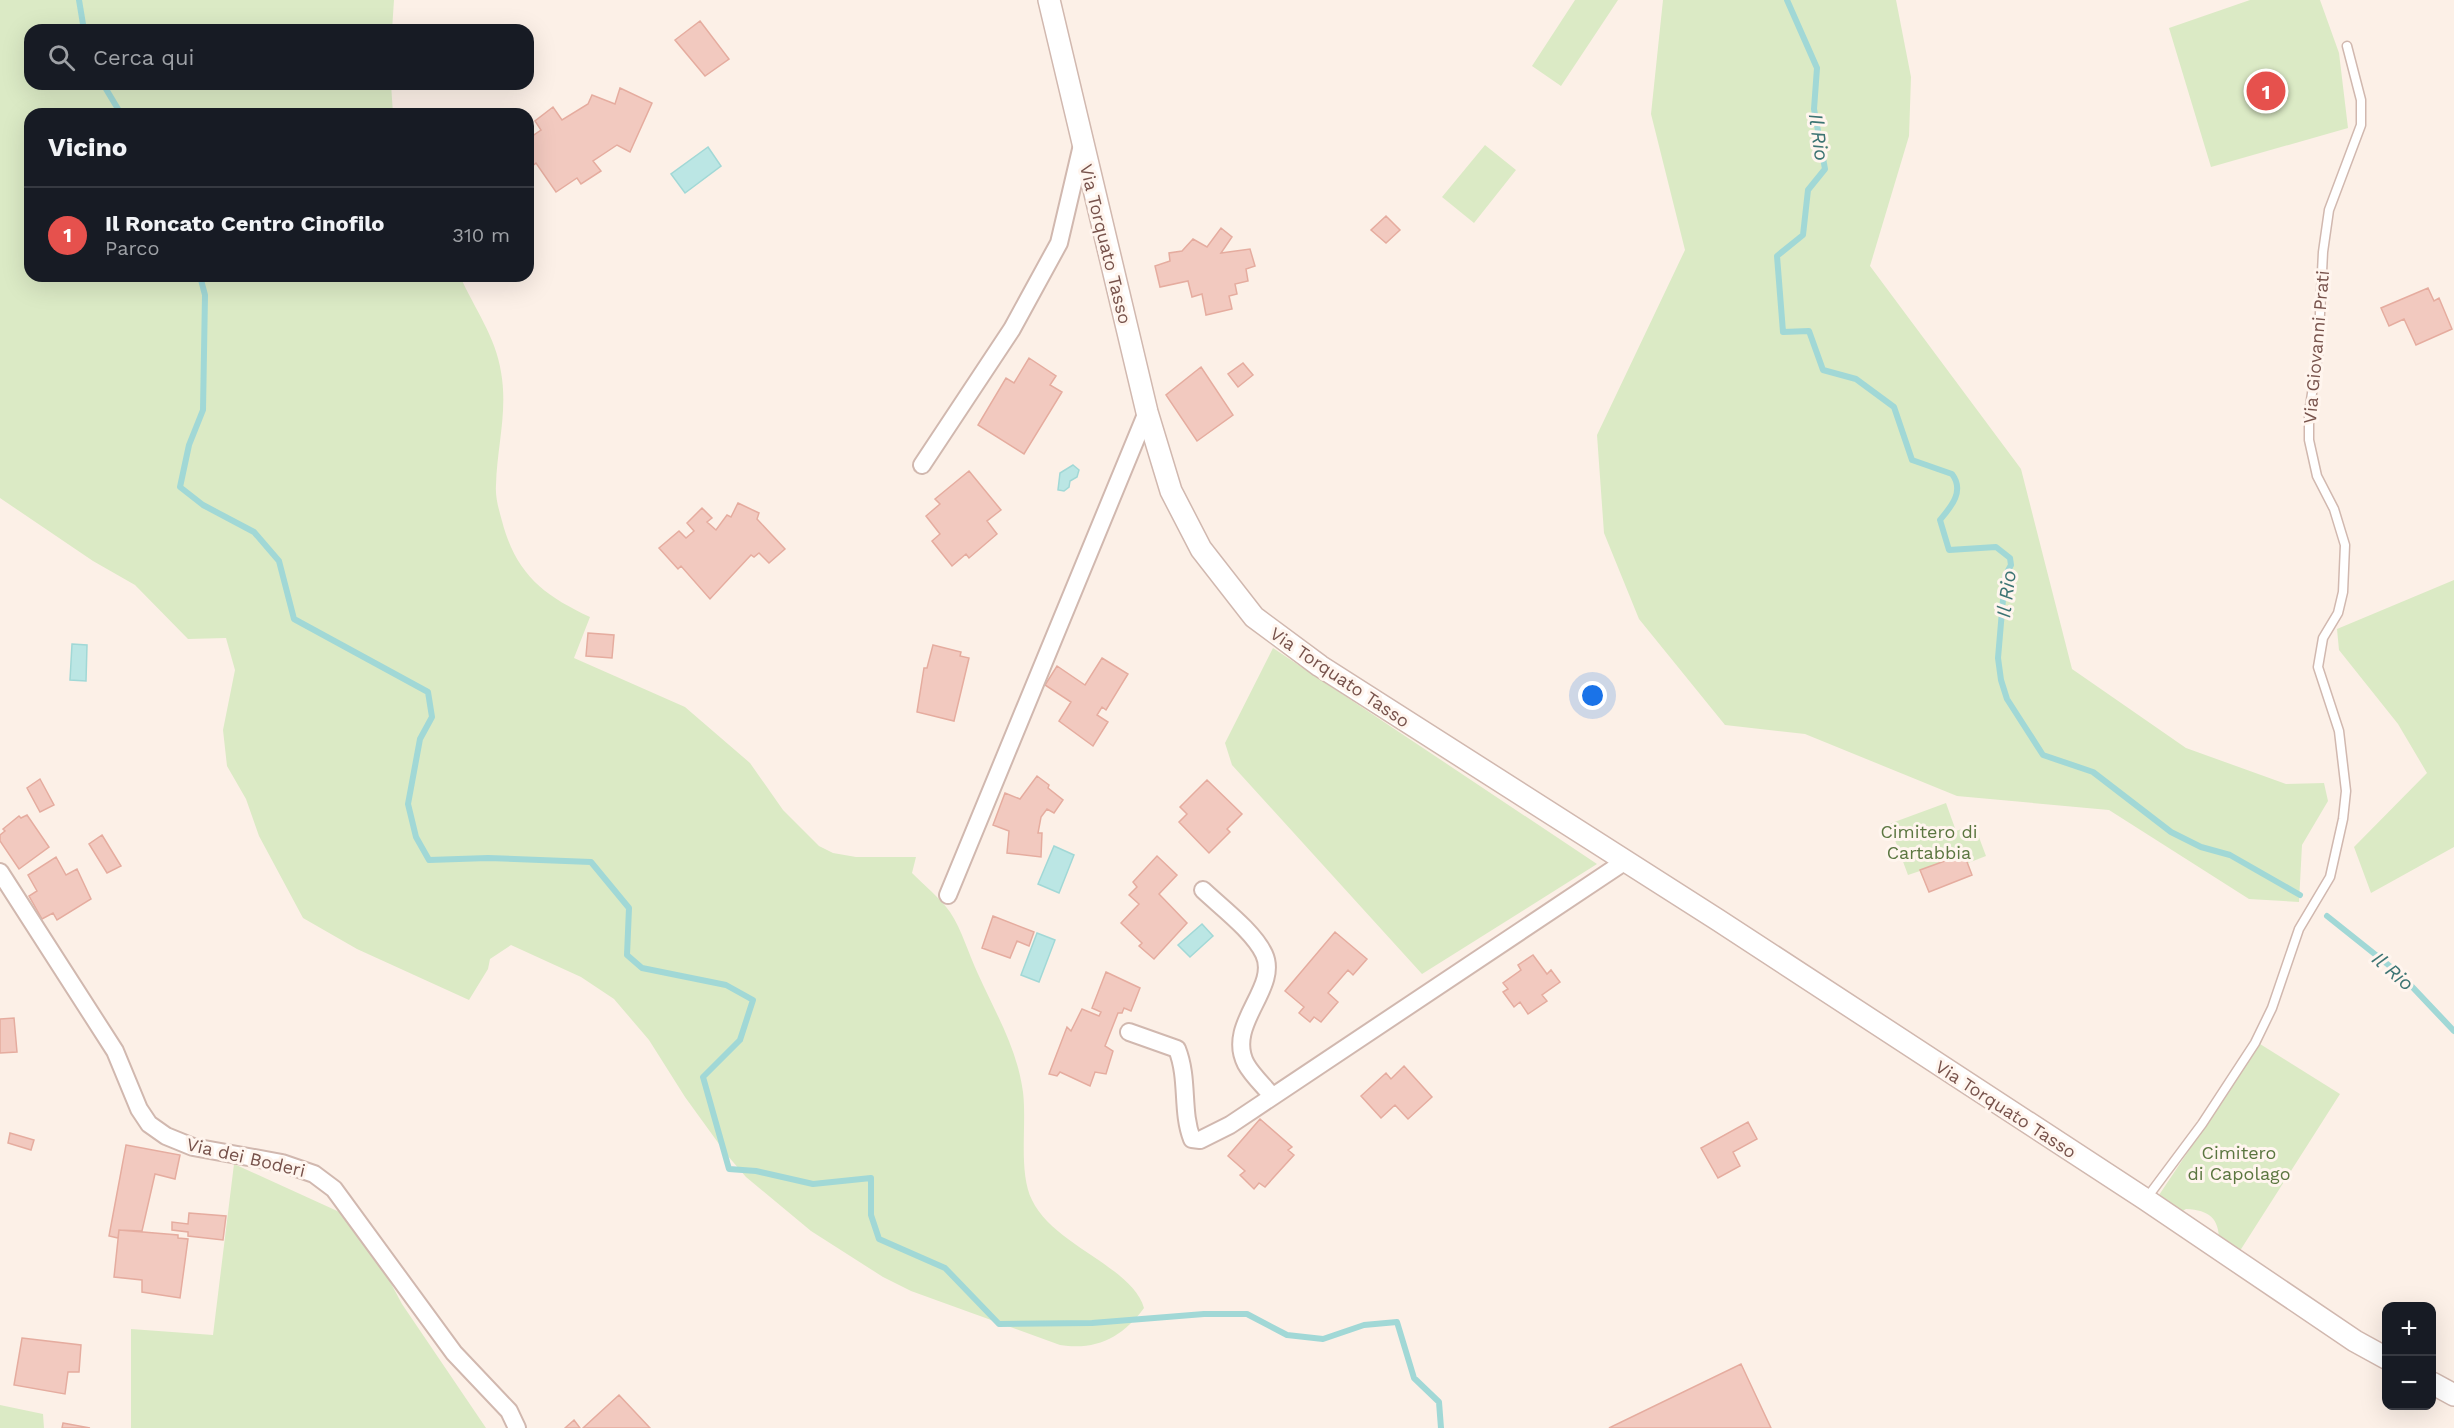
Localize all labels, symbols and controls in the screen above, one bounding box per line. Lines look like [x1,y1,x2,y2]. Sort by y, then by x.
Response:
search box [24,24,534,90]
icon: search [45,41,78,74]
text: Cerca qui [93,45,194,70]
pin: 1 [2246,68,2286,113]
water label: Il Rio [1804,112,1834,162]
text: Vicino [48,132,127,162]
street label: Via Torquato Tasso [1076,162,1136,326]
text: Il Roncato Centro Cinofilo [105,211,385,236]
text: 1 [63,223,72,247]
text: 310 m [452,223,510,247]
text: Parco [105,236,160,260]
street label: Via Giovanni Prati [2299,270,2333,424]
water label: Il Rio [1991,569,2021,619]
street label: Via Torquato Tasso [1266,622,1414,732]
your location [1578,681,1607,710]
park label: Cimitero di Cartabbia [1880,821,1978,863]
water label: Il Rio [2367,946,2419,996]
street label: Via Torquato Tasso [1932,1056,2080,1162]
street label: Via dei Boderi [185,1133,307,1181]
park label: Cimitero di Capolago [2188,1142,2290,1184]
map controls [2382,1302,2436,1410]
button: + [2382,1302,2436,1356]
button: − [2382,1356,2436,1410]

